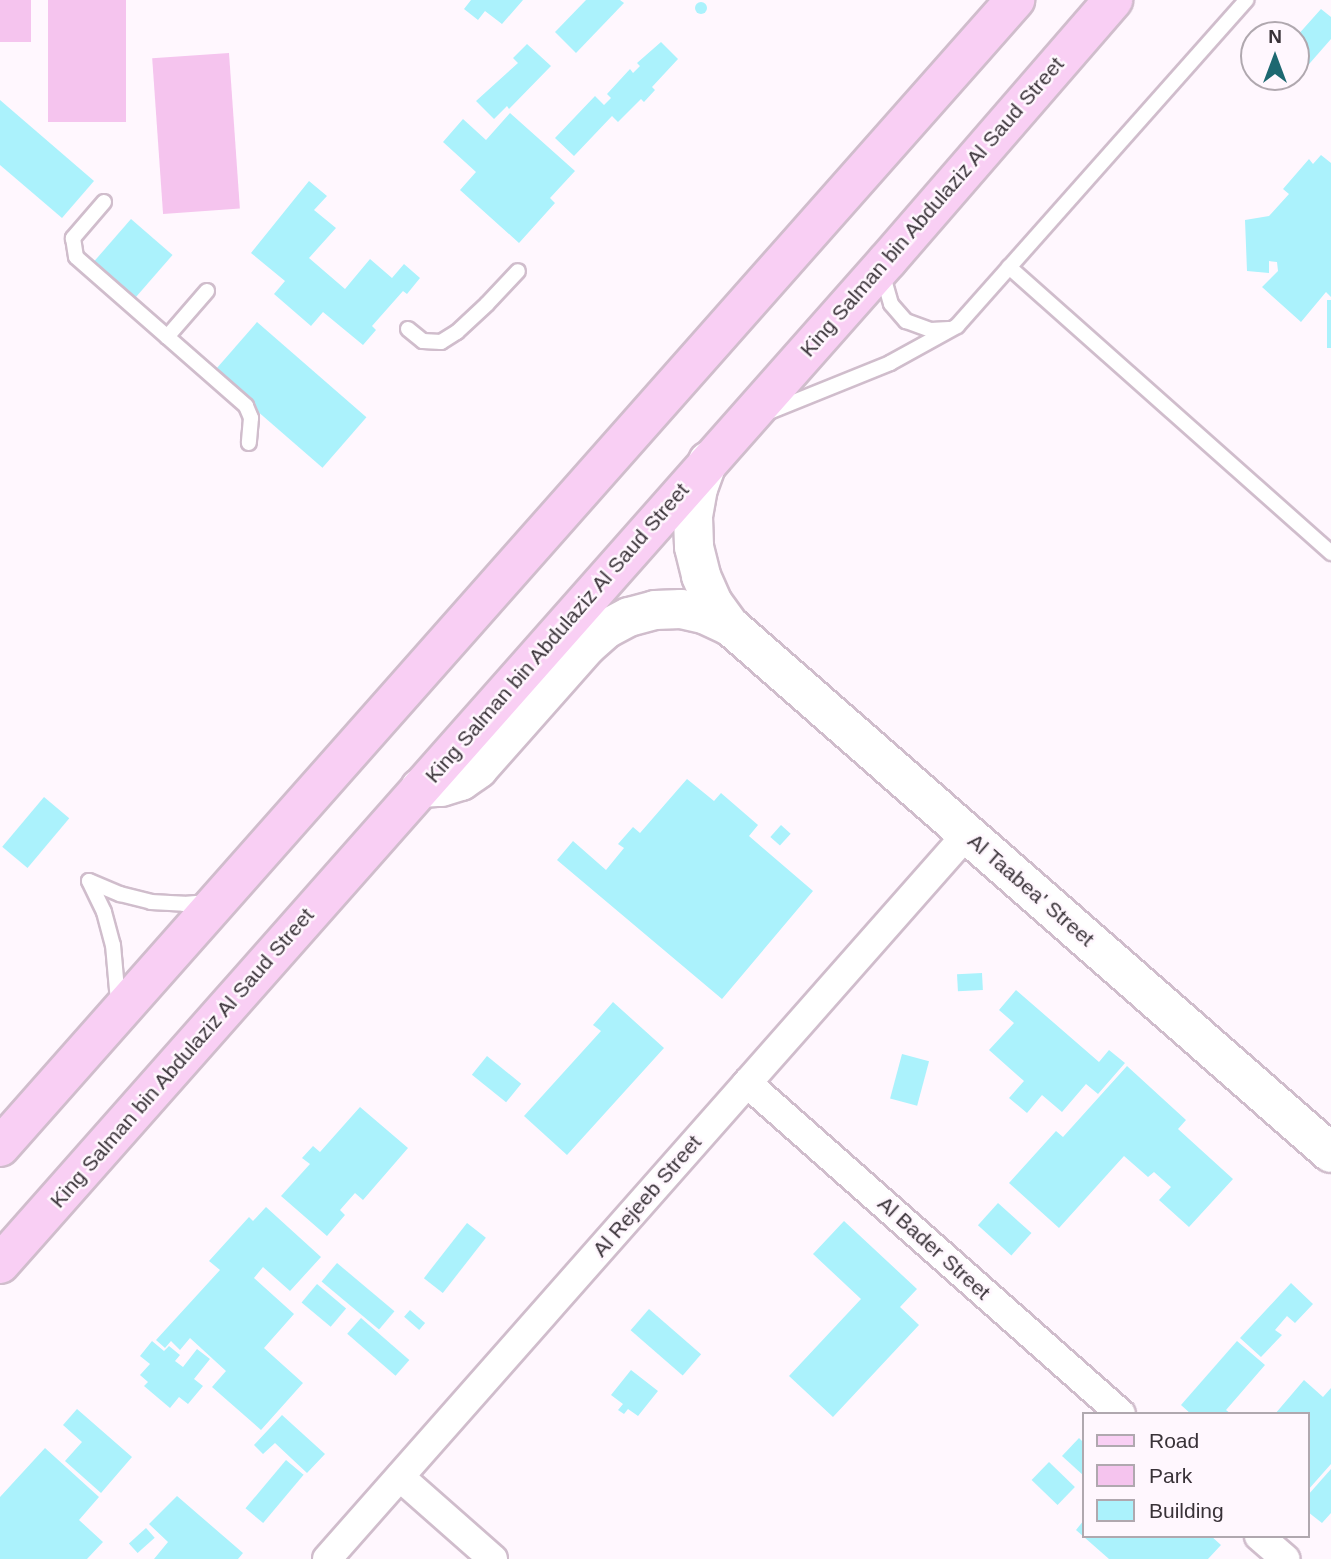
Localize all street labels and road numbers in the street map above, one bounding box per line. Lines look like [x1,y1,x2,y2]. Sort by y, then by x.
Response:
street label: King Salman bin Abdulaziz Al Saud Street [794,51,1070,363]
street label: King Salman bin Abdulaziz Al Saud Street [419,477,695,789]
street label: Al Taabea' Street [963,828,1099,952]
street label: King Salman bin Abdulaziz Al Saud Street [44,902,320,1214]
street label: Al Rejeeb Street [587,1130,707,1262]
street label: Al Bader Street [873,1191,995,1305]

